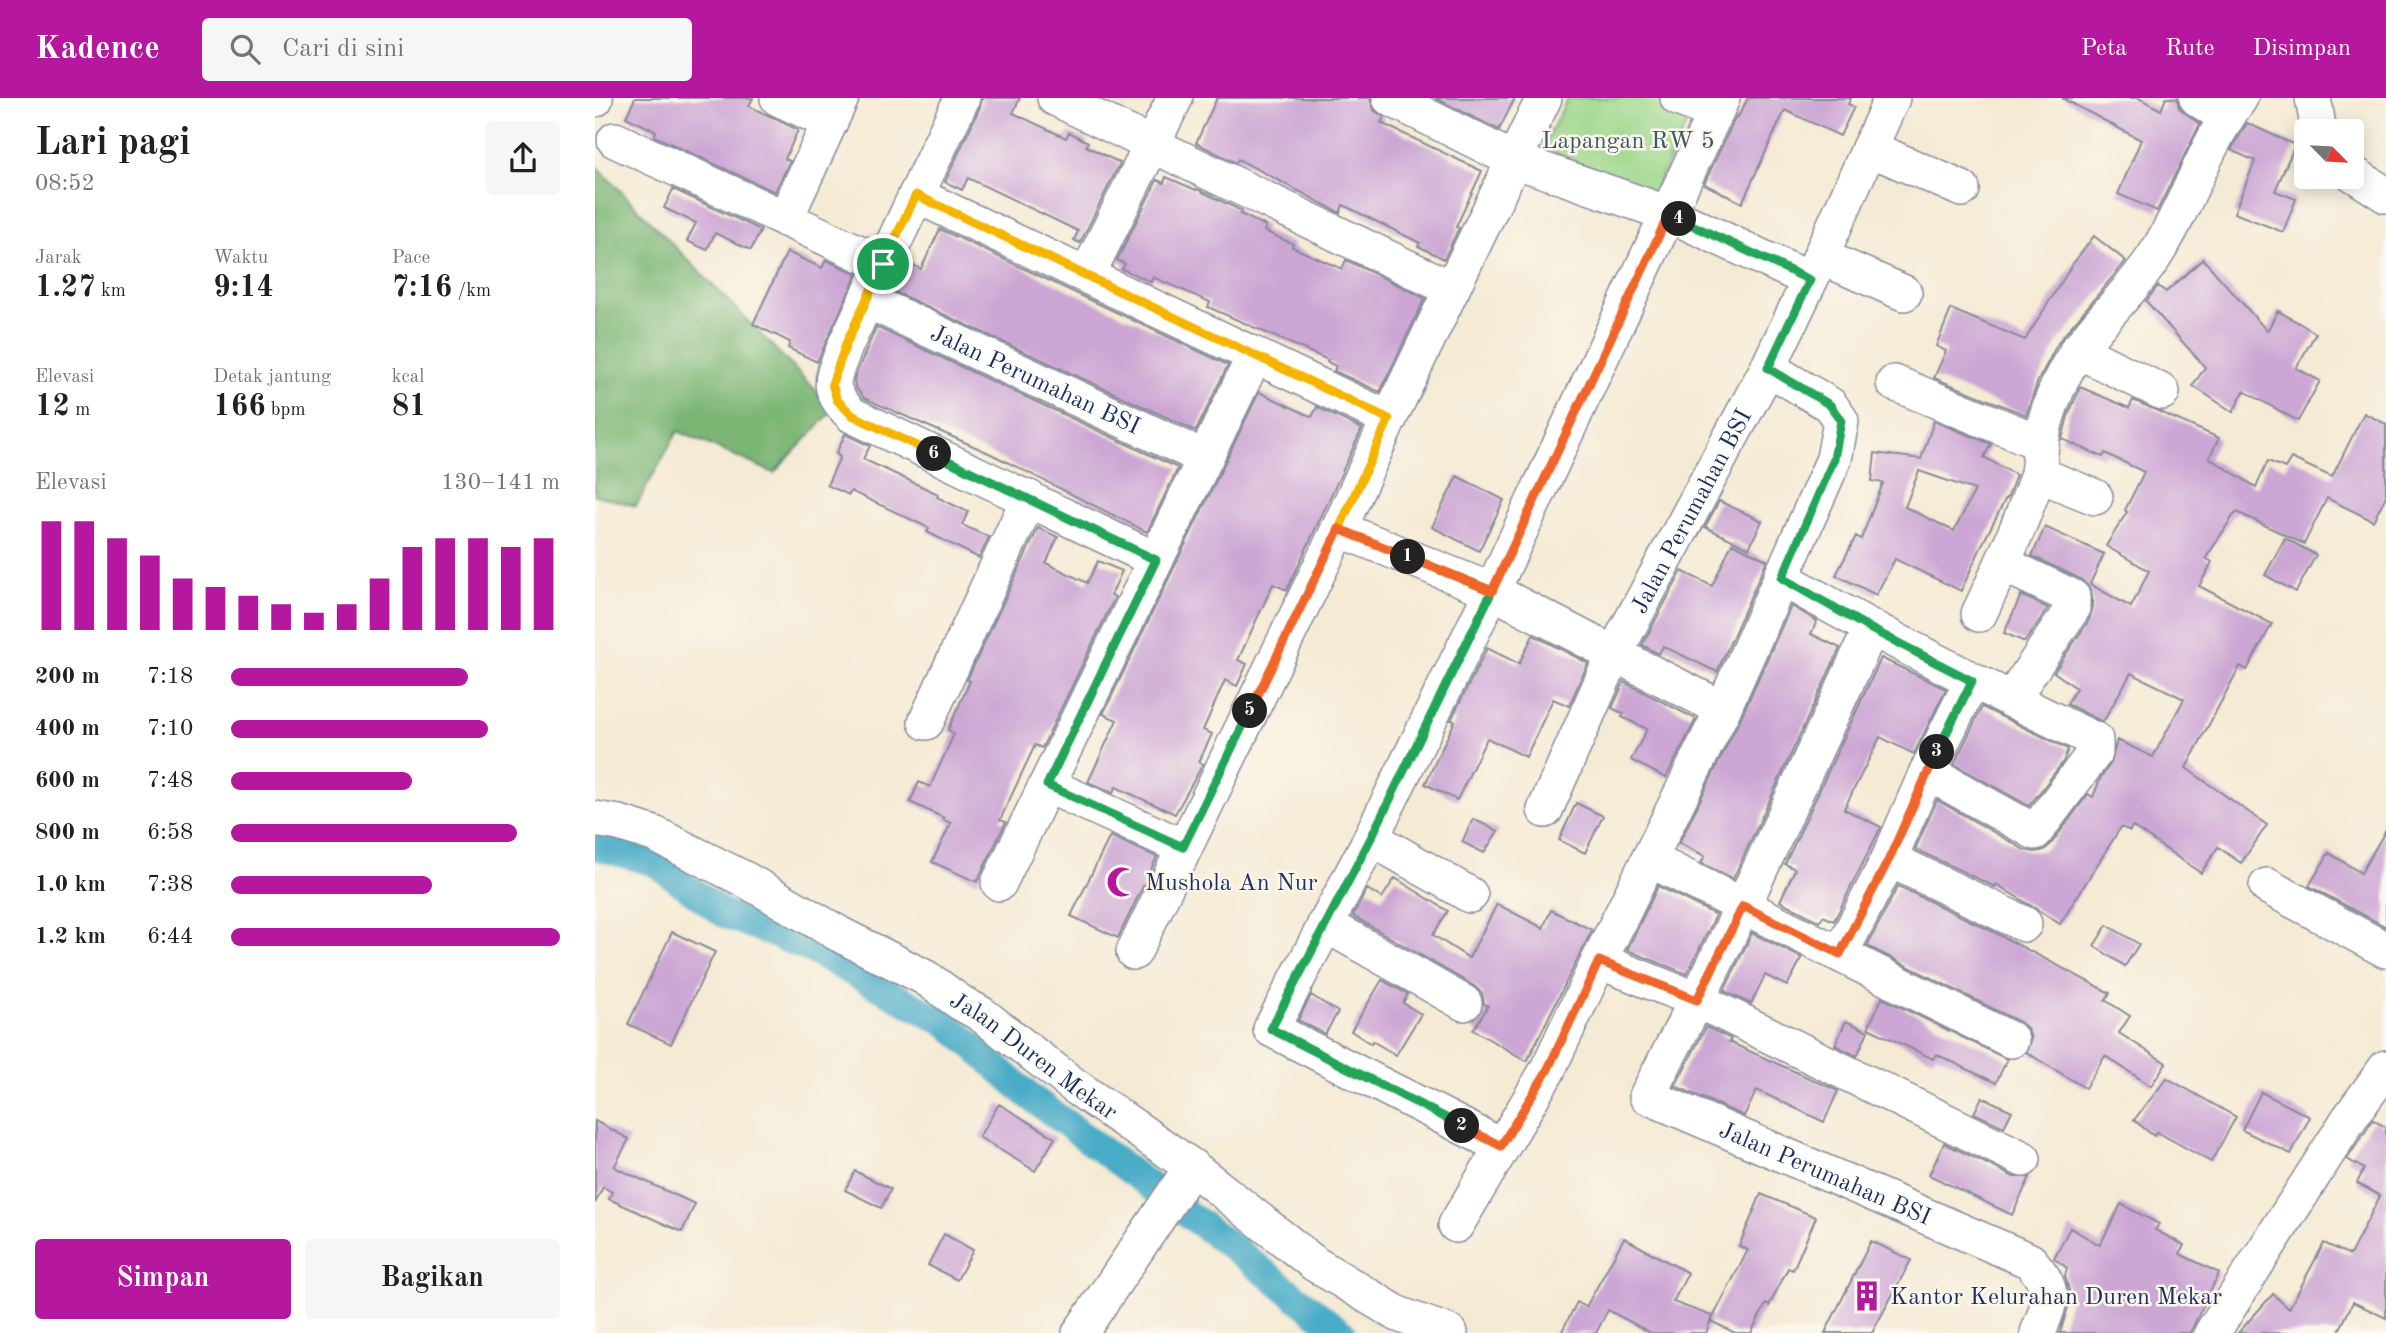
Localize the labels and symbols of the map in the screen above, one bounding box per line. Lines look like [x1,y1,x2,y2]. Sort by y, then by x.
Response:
north arrow [2294,119,2364,189]
park label: Lapangan RW 5 [1541,130,1715,154]
pin: 4 [1661,202,1697,236]
pin [853,234,913,294]
street label: Jalan Perumahan BSI [926,322,1143,440]
street label: Jalan Perumahan BSI [1628,406,1757,618]
pin: 6 [917,436,951,472]
pin: 1 [1391,540,1425,574]
pin: 5 [1233,694,1267,728]
pin: 3 [1919,734,1955,770]
mosque icon: Mushola An Nur [1105,865,1139,899]
place label: Mushola An Nur [1145,872,1318,896]
street label: Jalan Duren Mekar [945,989,1121,1126]
pin: 2 [1445,1108,1479,1144]
street label: Jalan Perumahan BSI [1715,1119,1934,1231]
building icon: Kantor Kelurahan Duren Mekar [1850,1279,1884,1313]
place label: Kantor Kelurahan Duren Mekar [1890,1286,2222,1310]

